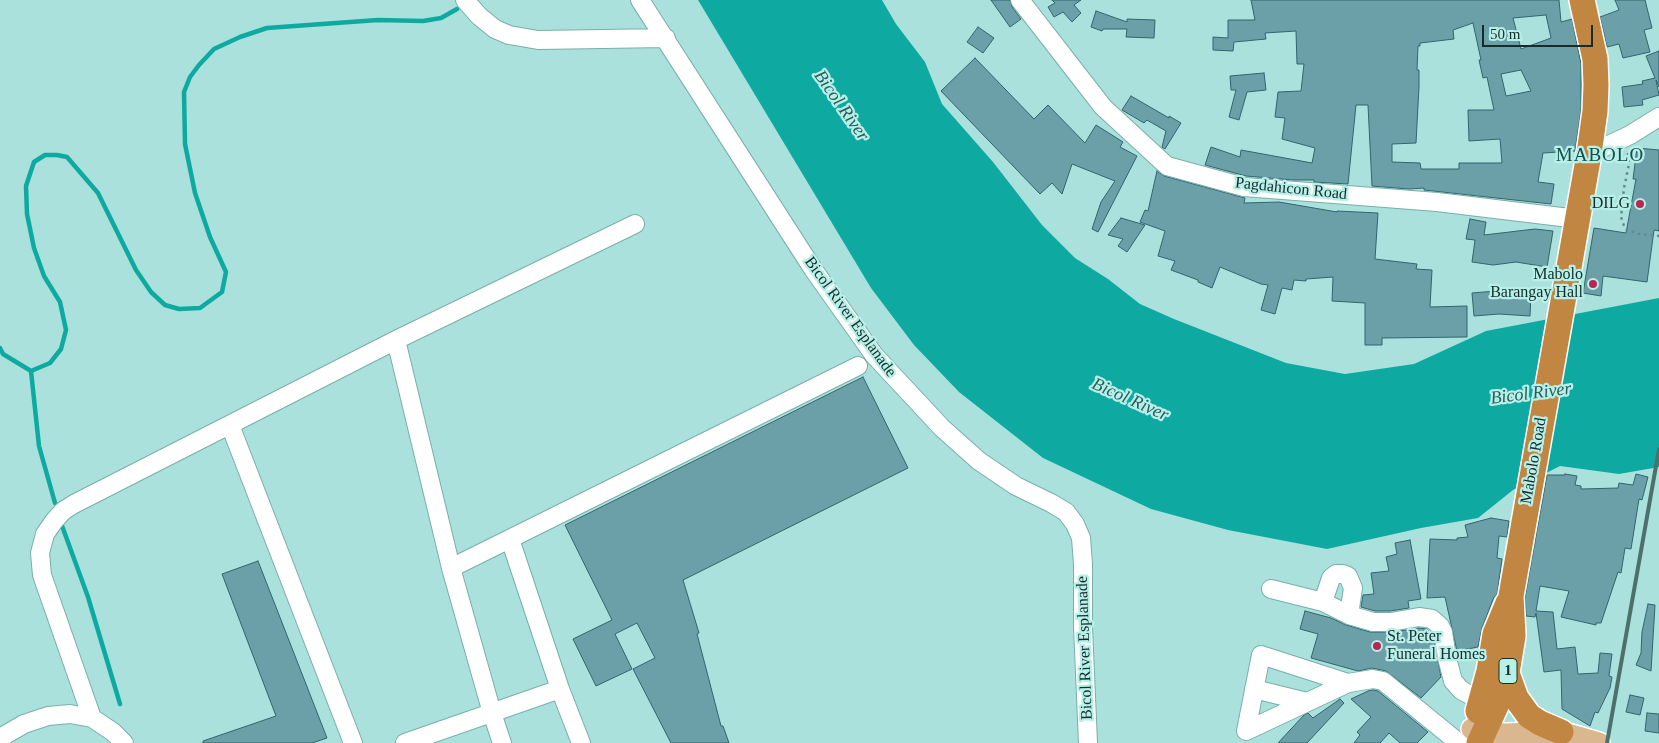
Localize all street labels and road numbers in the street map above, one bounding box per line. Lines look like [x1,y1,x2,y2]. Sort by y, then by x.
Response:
street label: Pagdahicon Road [1234,174,1348,204]
street label: Bicol River Esplanade [800,253,900,381]
street label: Mabolo Road [1517,416,1551,506]
street label: Bicol River Esplanade [1073,576,1097,720]
road number: 1 [1499,658,1517,684]

